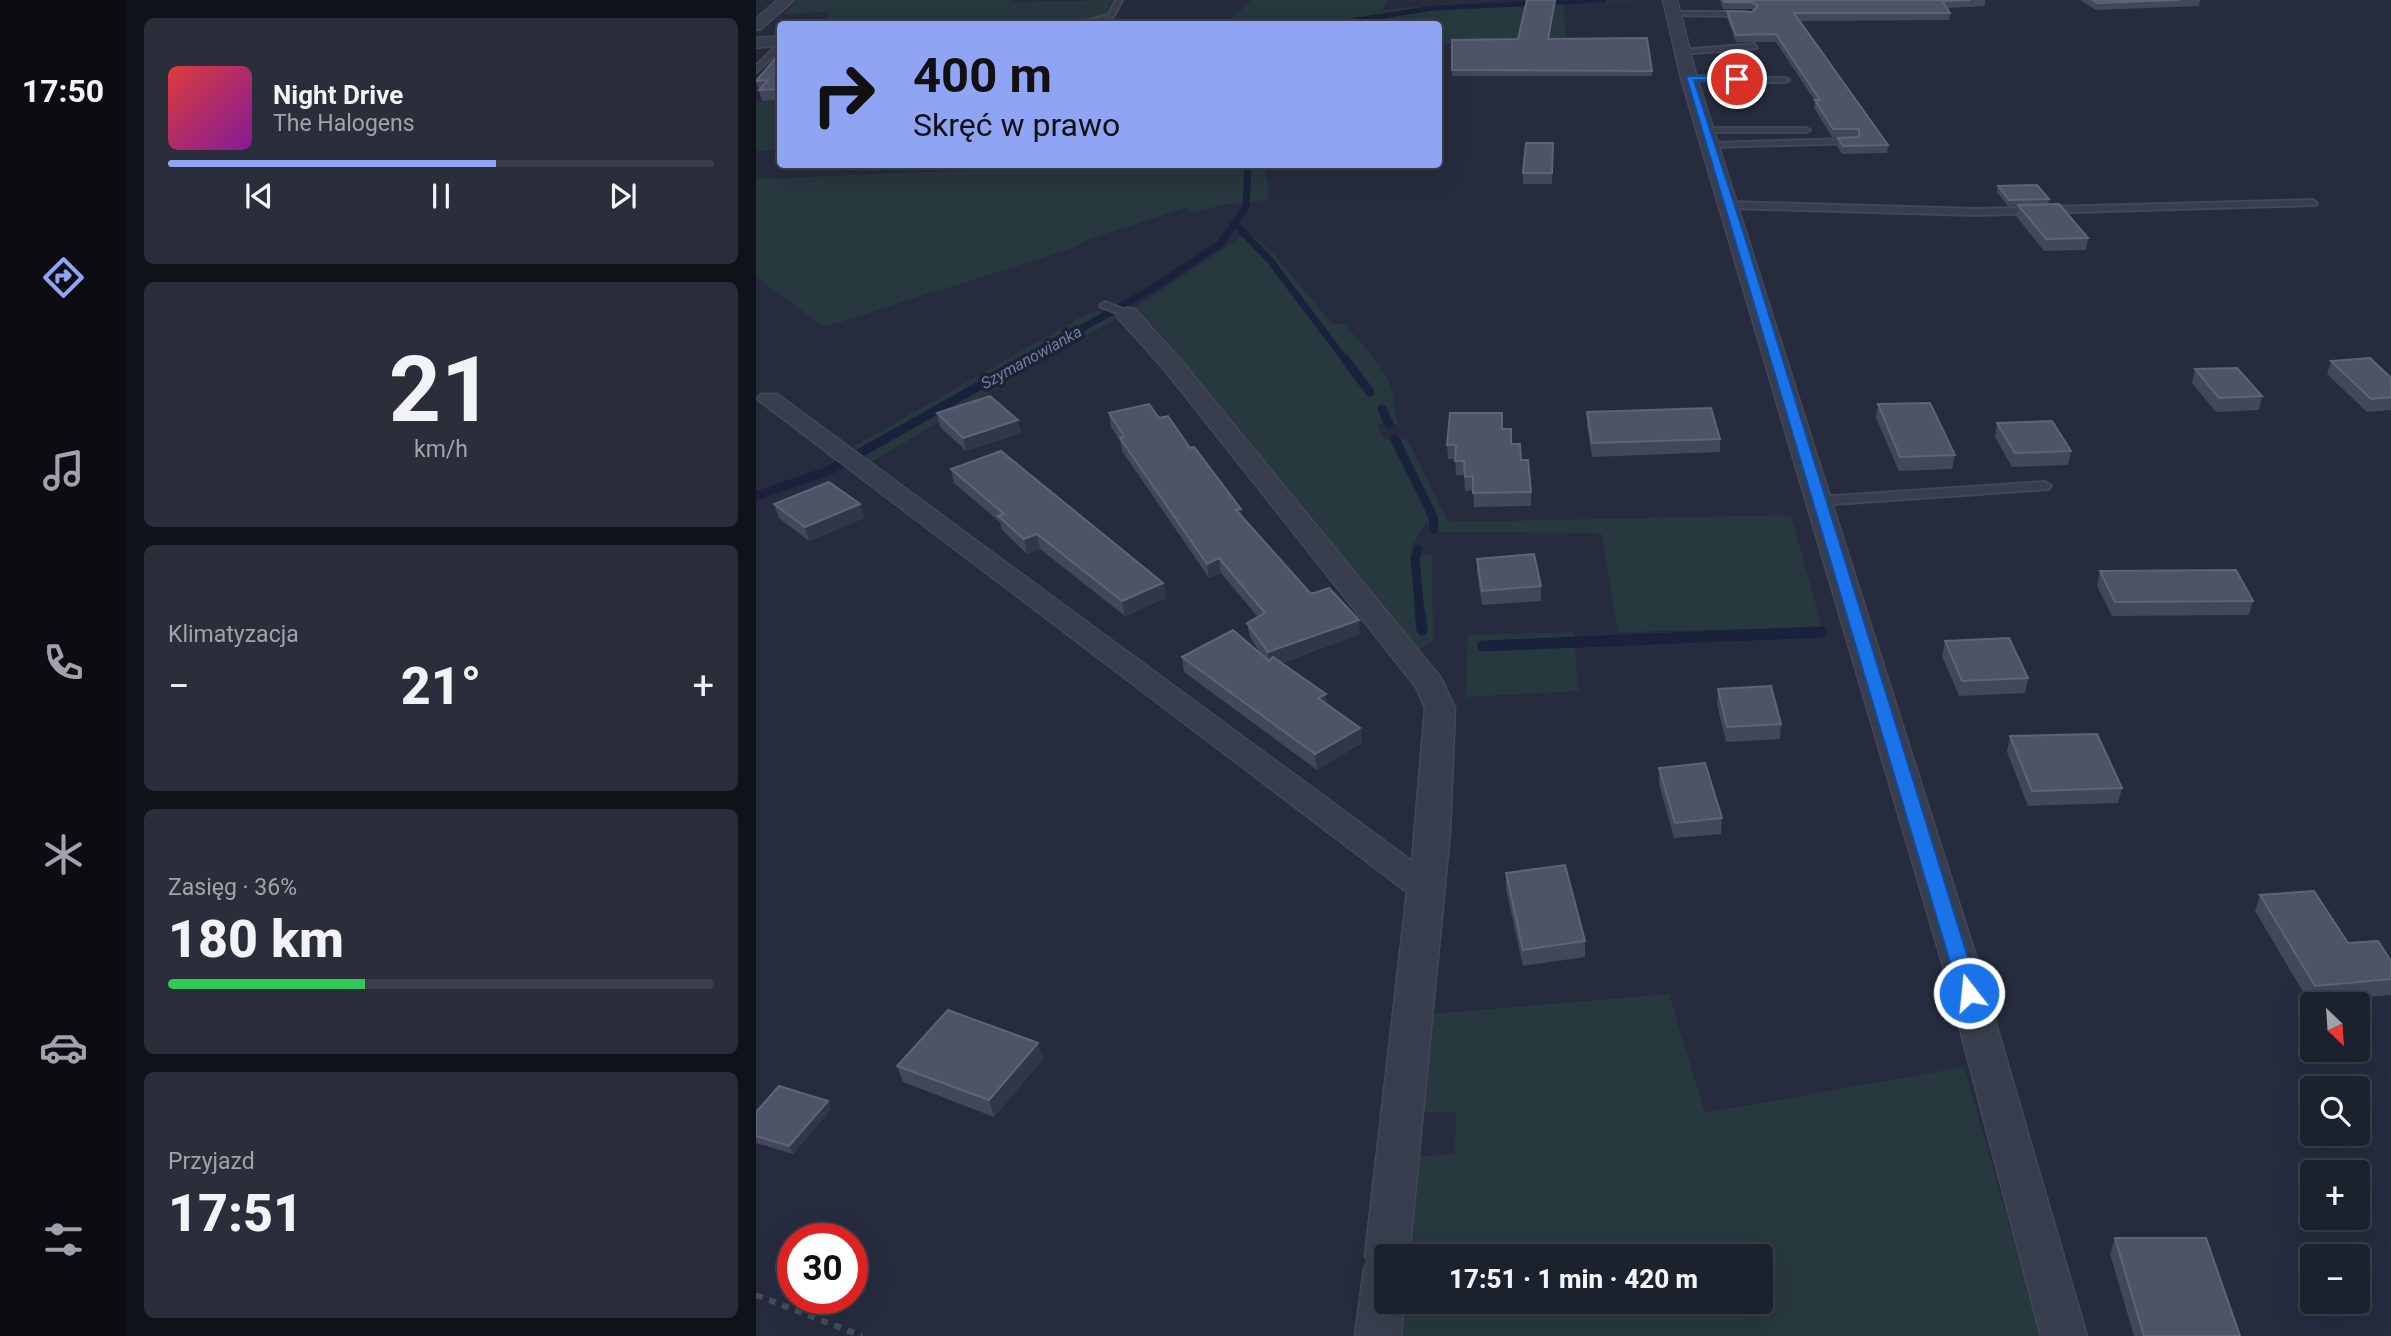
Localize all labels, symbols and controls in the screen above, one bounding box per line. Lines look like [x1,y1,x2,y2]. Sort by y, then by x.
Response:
text: 400 m [913,47,1052,104]
icon: right [798,49,889,140]
pin [1707,49,1767,109]
icon: arrive [1718,60,1756,98]
text: 17:50 [22,72,104,110]
text: Night Drive [273,80,403,110]
text: Skręć w prawo [913,106,1120,144]
text: The Halogens [273,110,415,137]
icon: previous [240,177,278,215]
icon: pause [422,177,460,215]
icon: next [604,177,642,215]
icon: directions [39,253,88,302]
water label: Szymanowianka [977,322,1085,393]
text: 21 [389,337,493,443]
text: km/h [414,436,468,463]
icon: music [39,446,88,495]
text: Klimatyzacja [168,621,299,648]
icon: phone [39,638,88,687]
text: 21° [401,656,481,717]
text: − [168,664,190,708]
text: + [692,664,714,708]
icon: climate [39,830,88,879]
text: Zasięg · 36% [168,874,297,901]
text: 180 km [168,909,344,970]
position arrow [1932,956,2006,1030]
north arrow [2300,992,2370,1062]
map controls [2300,992,2370,1314]
icon: car [39,1023,88,1072]
button: search [2300,1076,2370,1146]
text: Przyjazd [168,1148,255,1175]
button: + [2300,1160,2370,1230]
text: 17:51 [168,1183,303,1244]
icon: filters [39,1215,88,1264]
speed limit sign: 30 [777,1223,868,1314]
button: − [2300,1244,2370,1314]
text: 17:51 · 1 min · 420 m [1449,1264,1698,1294]

